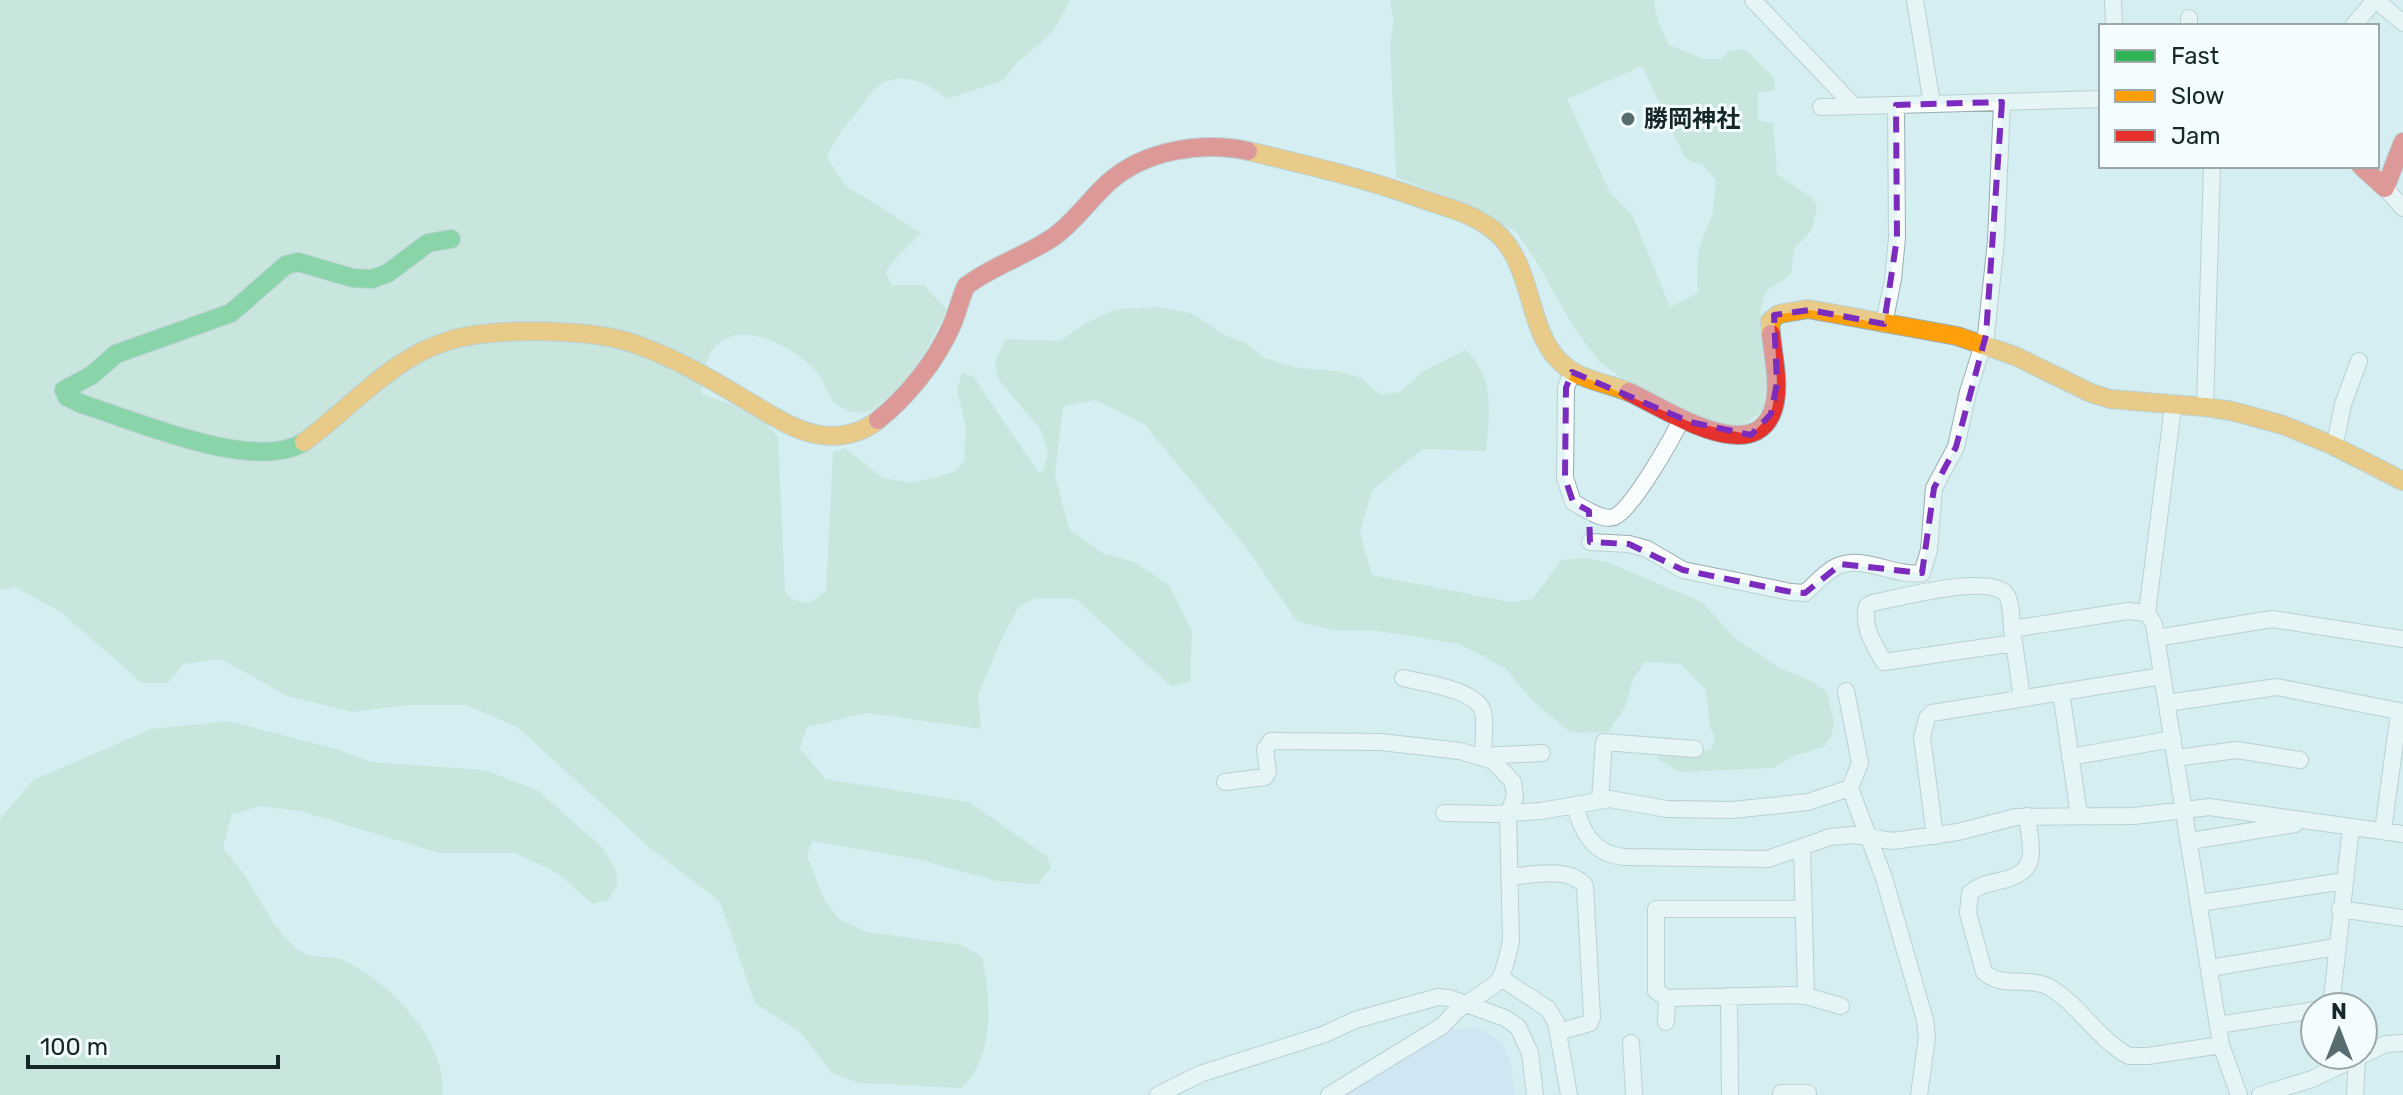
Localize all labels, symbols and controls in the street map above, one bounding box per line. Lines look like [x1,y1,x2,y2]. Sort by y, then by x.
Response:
legend [2099,24,2379,168]
text: Fast [2171,42,2219,70]
text: Slow [2171,82,2224,110]
place label: 勝岡神社 [1644,105,1740,133]
marker: 勝岡神社 [1619,110,1637,128]
text: Jam [2171,122,2221,150]
north arrow [2299,991,2379,1071]
text: N [2331,998,2347,1025]
scale bar [28,1019,278,1069]
text: 100 m [40,1033,108,1061]

